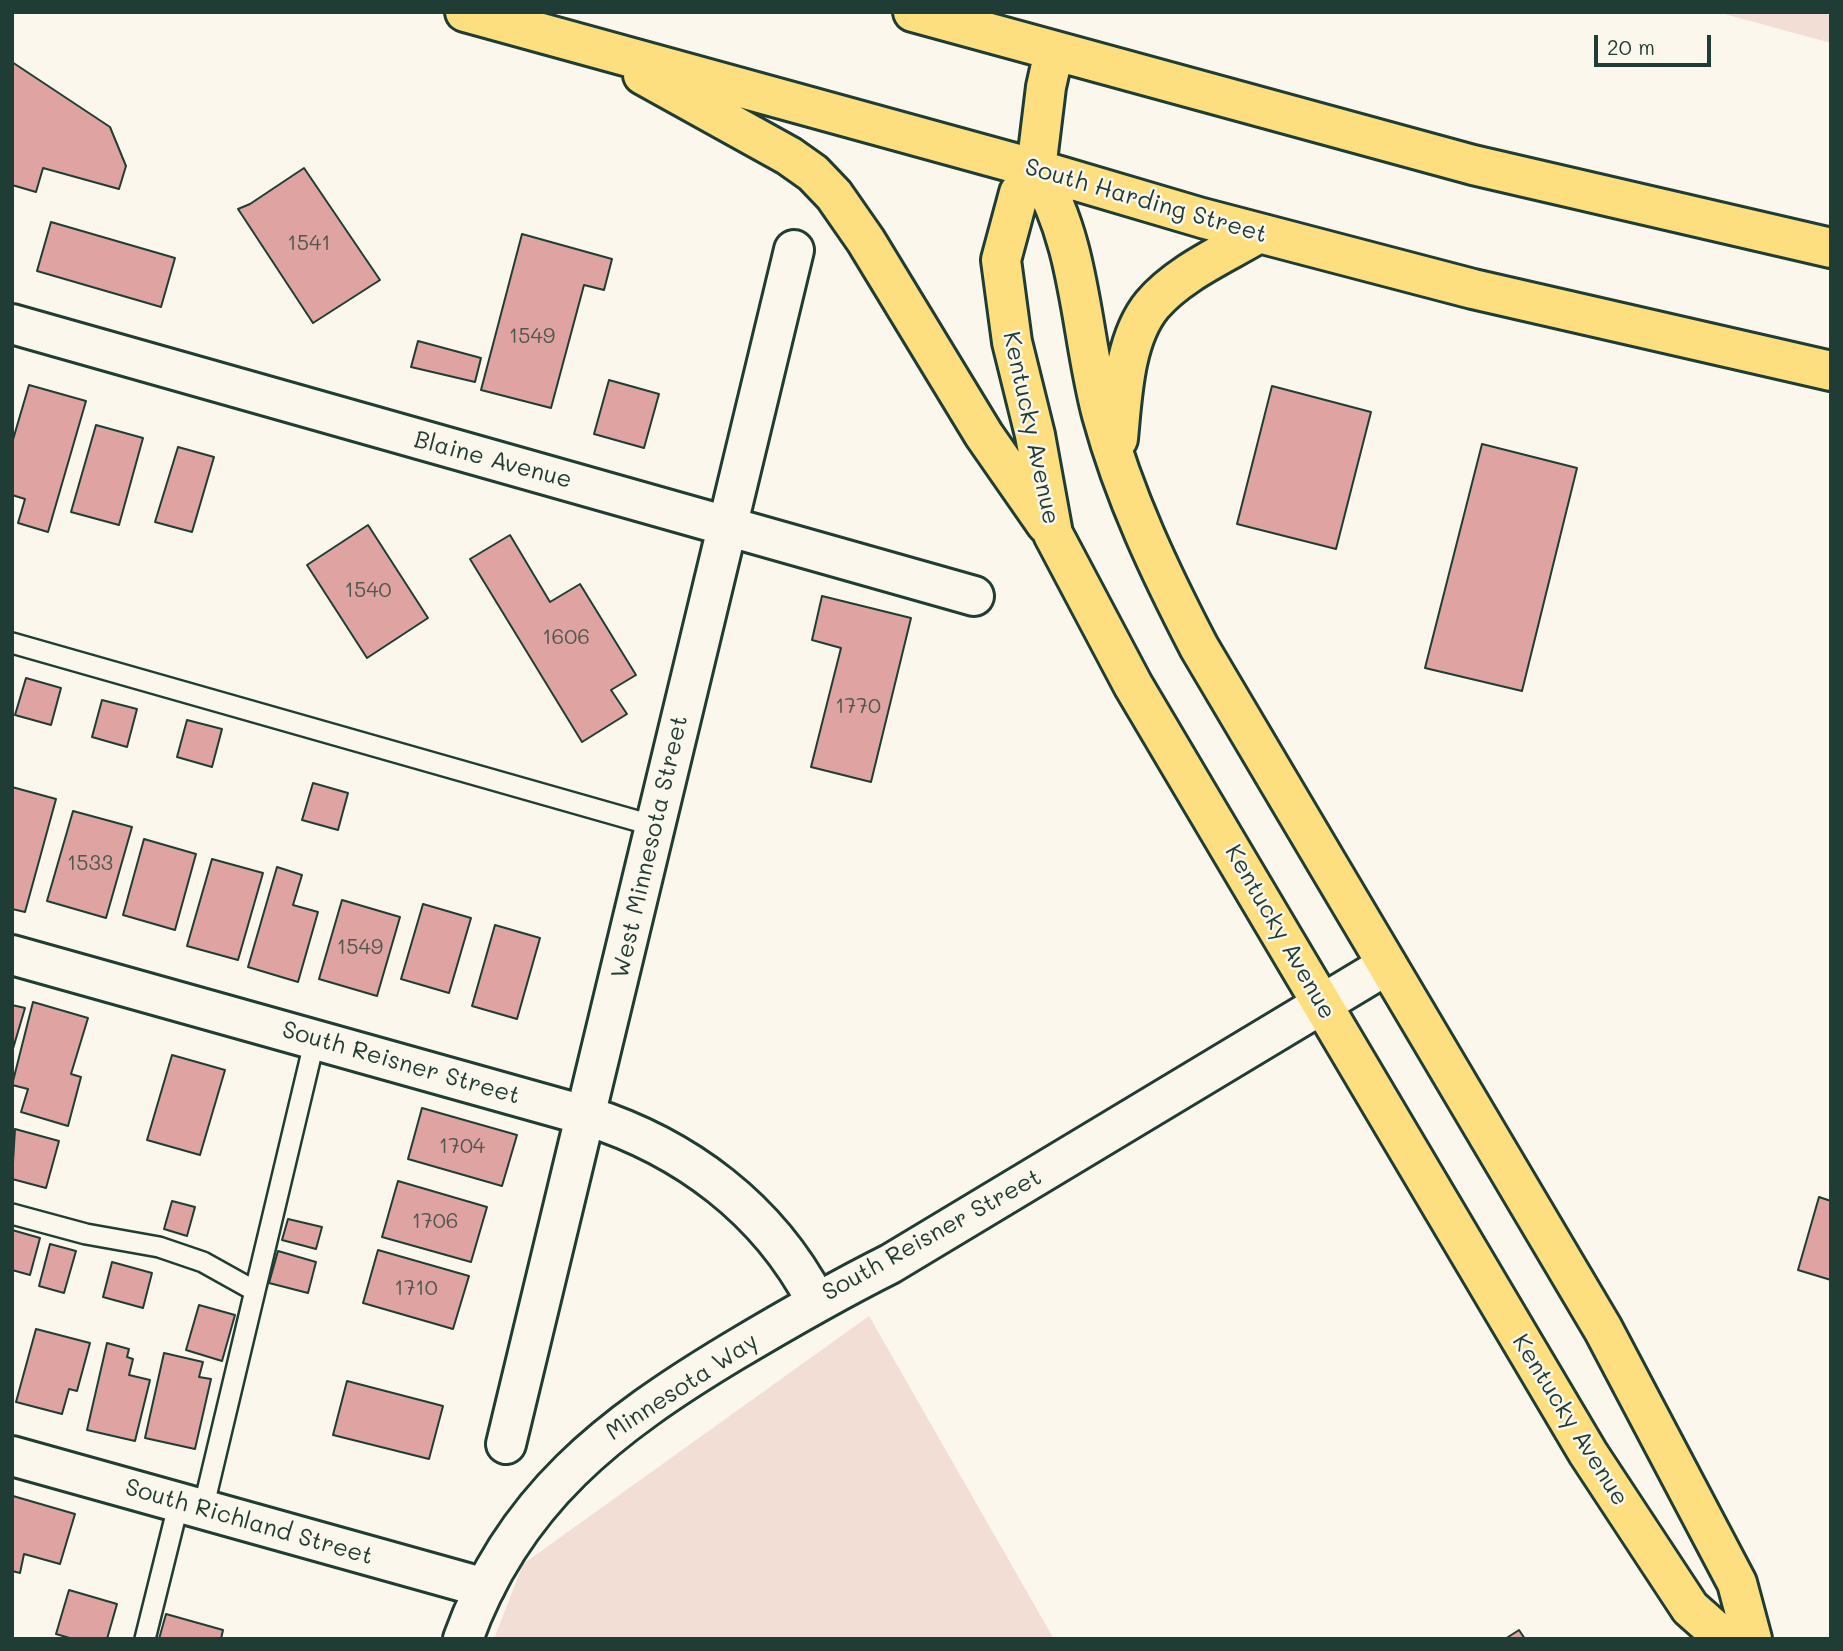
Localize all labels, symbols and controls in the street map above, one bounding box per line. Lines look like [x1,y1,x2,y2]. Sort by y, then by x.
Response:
scale bar [1598,21,1715,65]
text: 20 m [1607,33,1655,60]
street label: South Harding Street [1022,153,1270,249]
house number: 1541 [287,231,331,257]
house number: 1549 [509,324,555,350]
street label: Kentucky Avenue [996,329,1066,527]
street label: Blaine Avenue [411,425,575,495]
house number: 1540 [345,578,391,604]
house number: 1606 [542,625,590,651]
house number: 1770 [835,694,881,720]
street label: West Minnesota Street [606,713,694,981]
street label: Kentucky Avenue [1218,840,1342,1024]
house number: 1533 [67,851,113,877]
house number: 1549 [337,935,383,961]
street label: South Reisner Street [279,1015,523,1111]
house number: 1704 [439,1134,485,1160]
street label: South Reisner Street [817,1163,1047,1307]
house number: 1706 [412,1209,458,1235]
house number: 1710 [394,1276,438,1302]
street label: Minnesota Way [601,1327,763,1447]
street label: Kentucky Avenue [1506,1329,1634,1511]
street label: South Richland Street [122,1473,376,1571]

